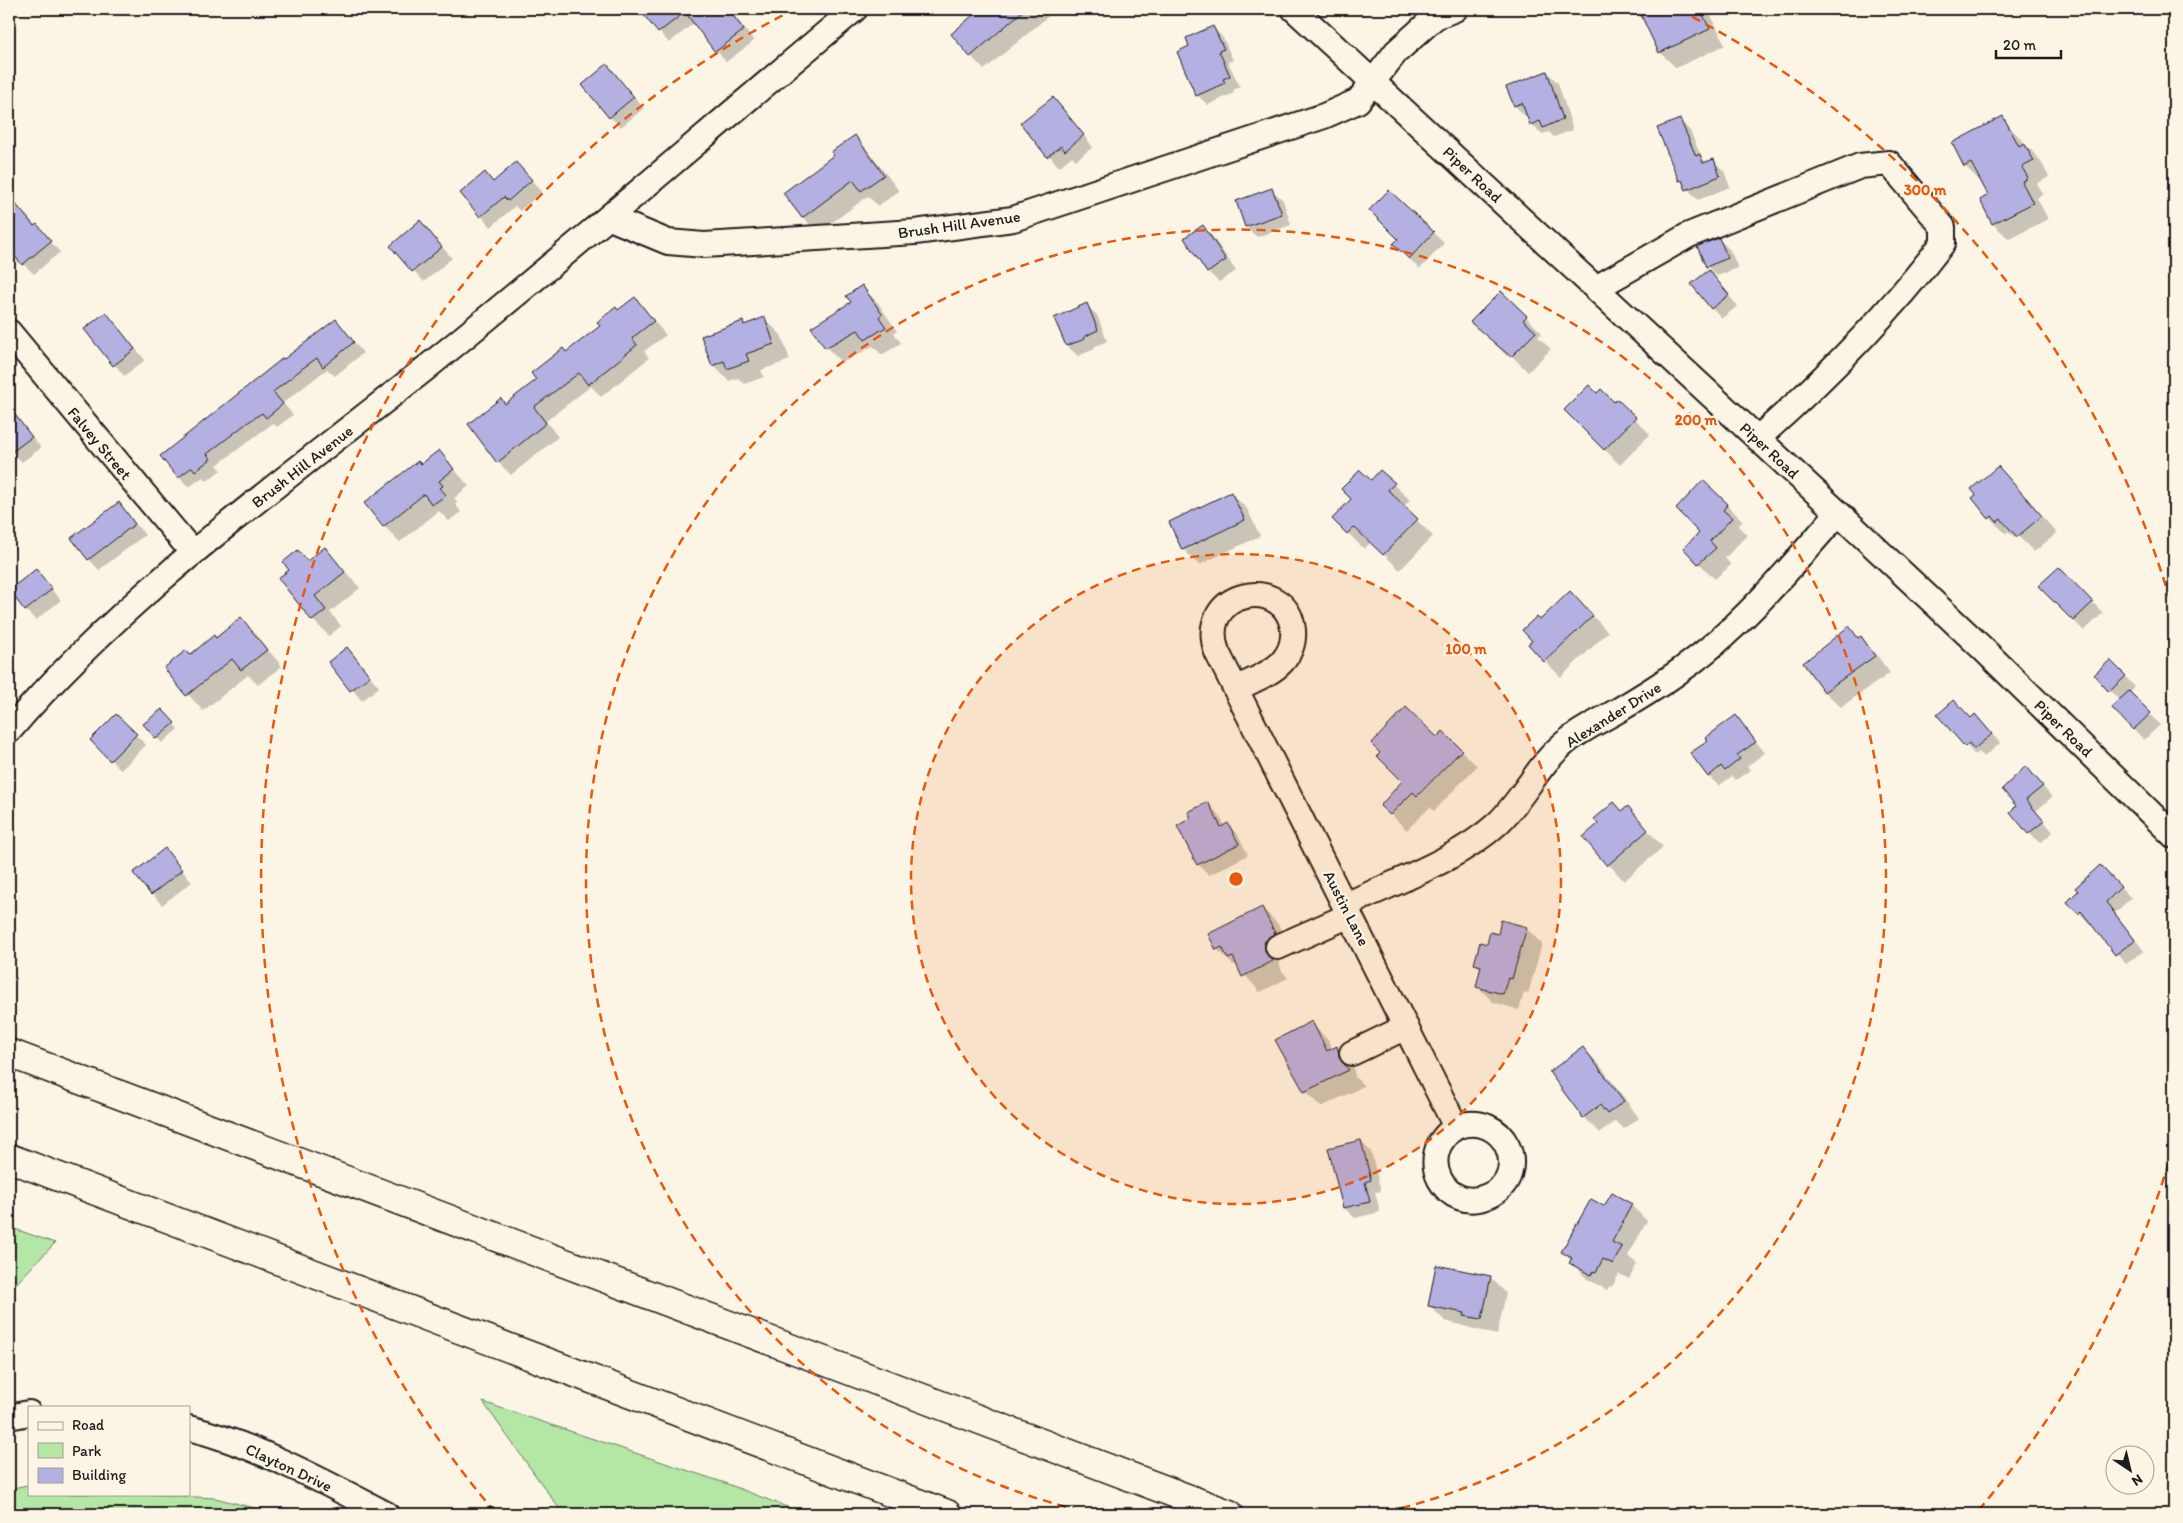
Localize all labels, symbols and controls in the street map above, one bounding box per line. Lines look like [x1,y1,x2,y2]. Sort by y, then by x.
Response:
scale bar [1996,28,2060,60]
text: 20 m [2003,36,2037,54]
street label: Piper Road [1439,142,1506,207]
text: 300 m [1904,181,1947,199]
street label: Brush Hill Avenue [897,206,1022,242]
street label: Falvey Street [64,403,136,484]
text: 200 m [1675,411,1718,429]
street label: Piper Road [1736,418,1803,483]
street label: Brush Hill Avenue [248,421,357,512]
text: 100 m [1445,640,1487,658]
street label: Alexander Drive [1562,677,1665,751]
street label: Piper Road [2030,696,2097,761]
street label: Austin Lane [1320,867,1374,949]
centre of rings [1227,870,1245,888]
legend [28,1406,190,1496]
text: Road [72,1416,105,1434]
street label: Clayton Drive [243,1439,335,1496]
text: Park [72,1442,102,1460]
north arrow [2106,1446,2156,1496]
text: Building [72,1466,126,1484]
text: N [2128,1471,2146,1490]

